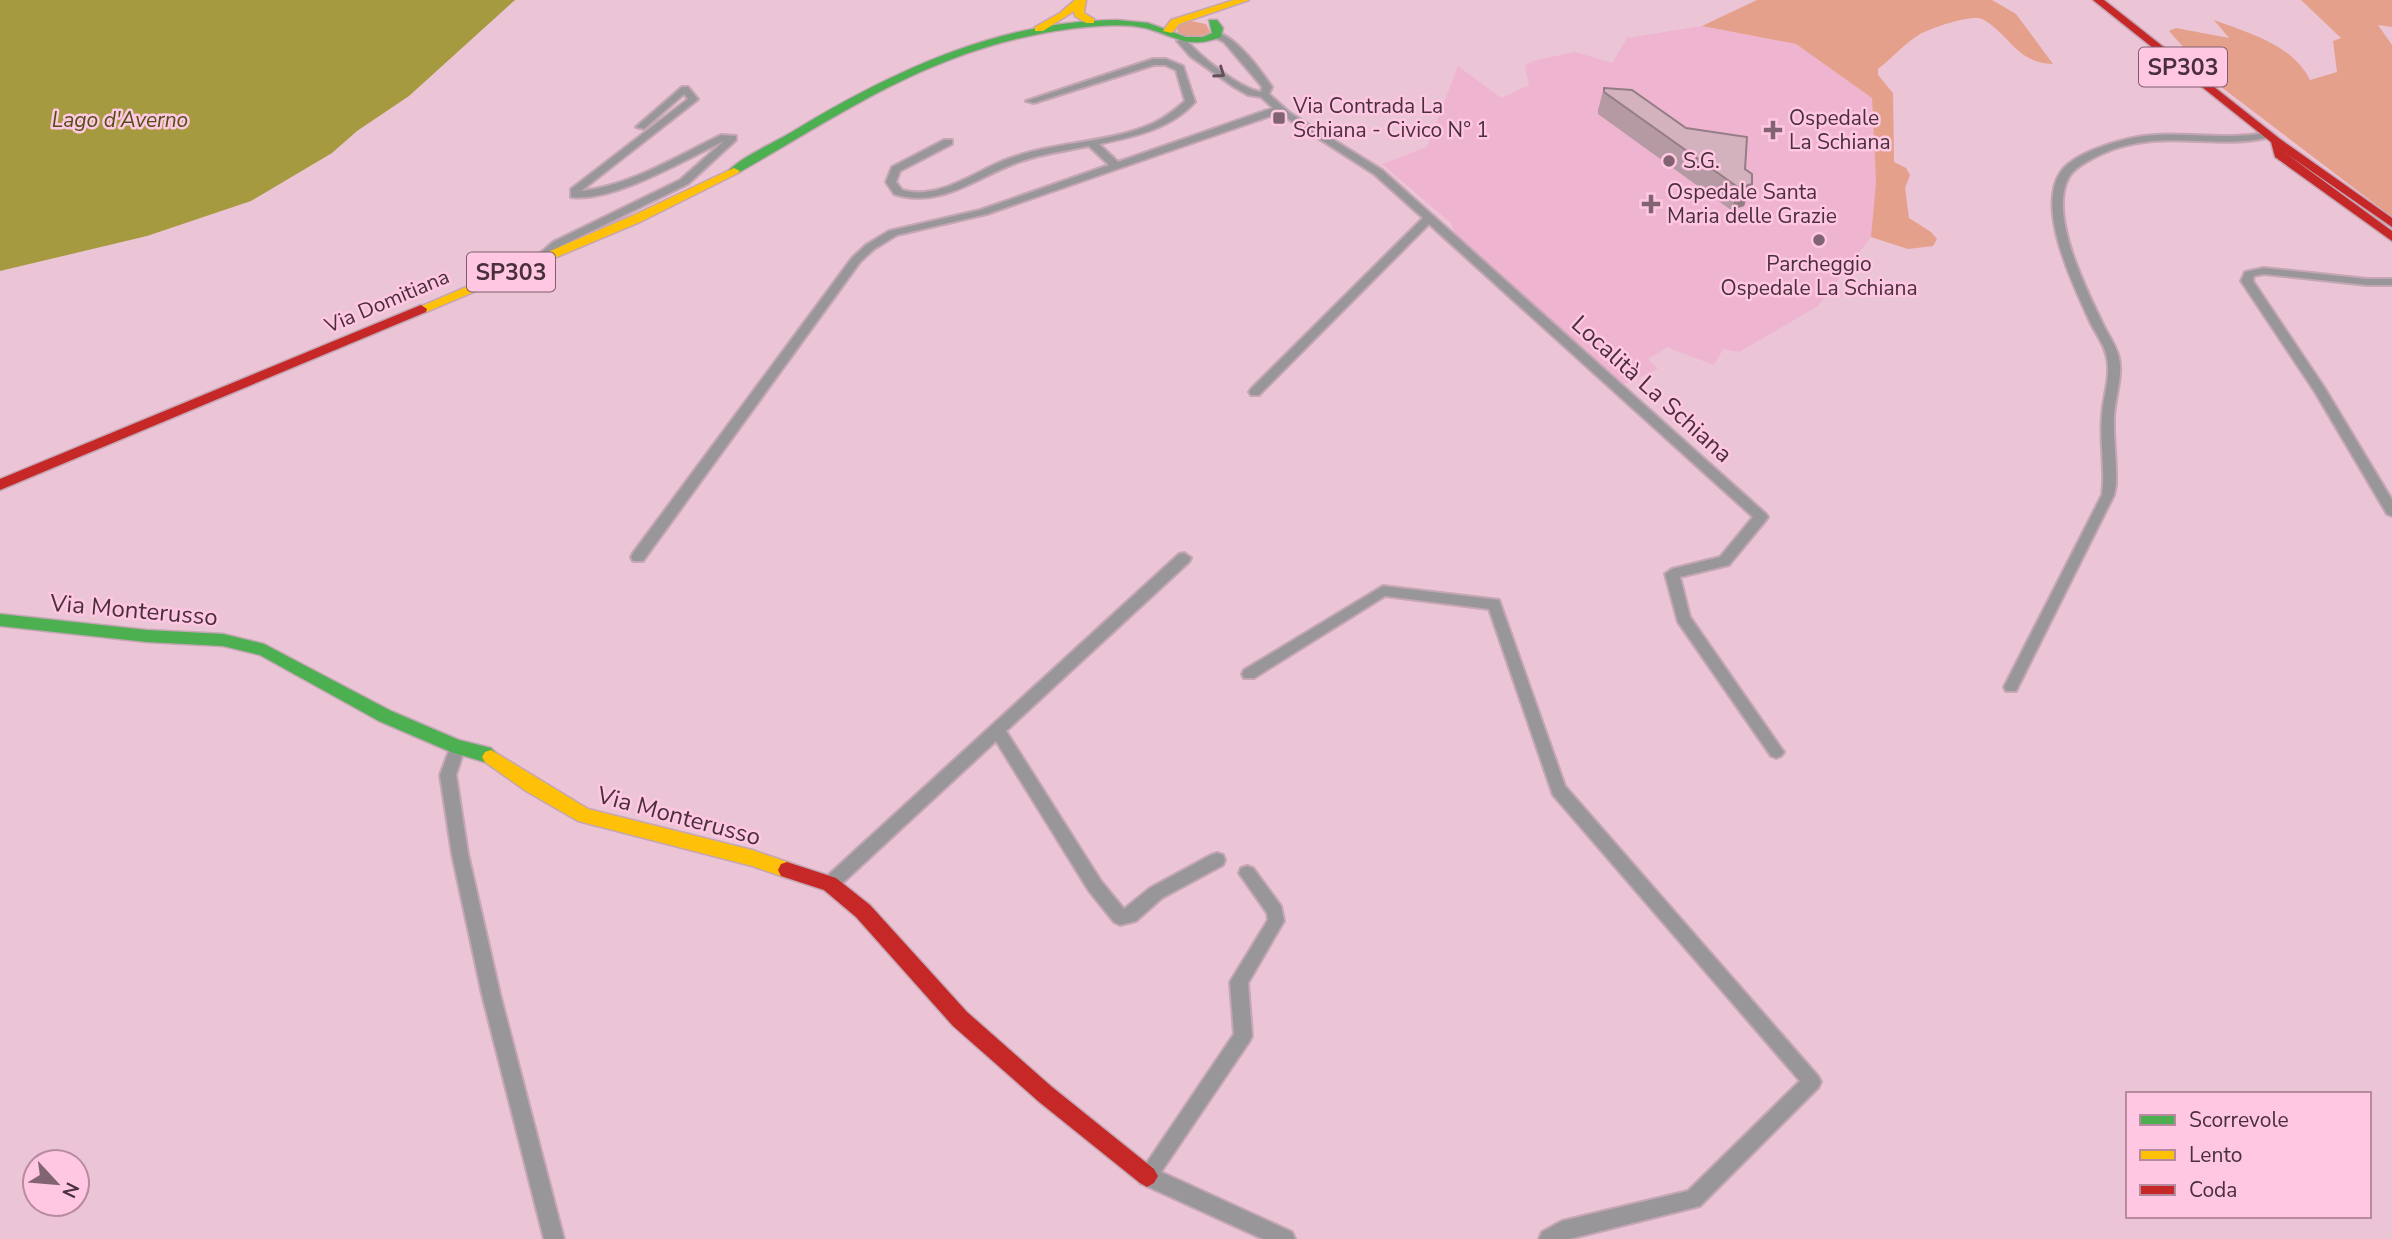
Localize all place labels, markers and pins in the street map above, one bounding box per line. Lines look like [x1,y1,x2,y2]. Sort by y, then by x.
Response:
place label: Via Contrada La Schiana - Civico N° 1 [1292,92,1489,144]
place label: Ospedale La Schiana [1789,104,1891,156]
marker: Via Contrada La Schiana - Civico N° 1 [1271,110,1287,126]
marker: Ospedale La Schiana [1763,120,1783,140]
place label: S.G. [1683,147,1720,175]
marker: S.G. [1661,153,1677,169]
place label: Ospedale Santa Maria delle Grazie [1667,178,1837,230]
marker: Ospedale Santa Maria delle Grazie [1641,194,1661,214]
marker: Parcheggio Ospedale La Schiana [1811,232,1827,248]
place label: Parcheggio Ospedale La Schiana [1720,250,1918,302]

